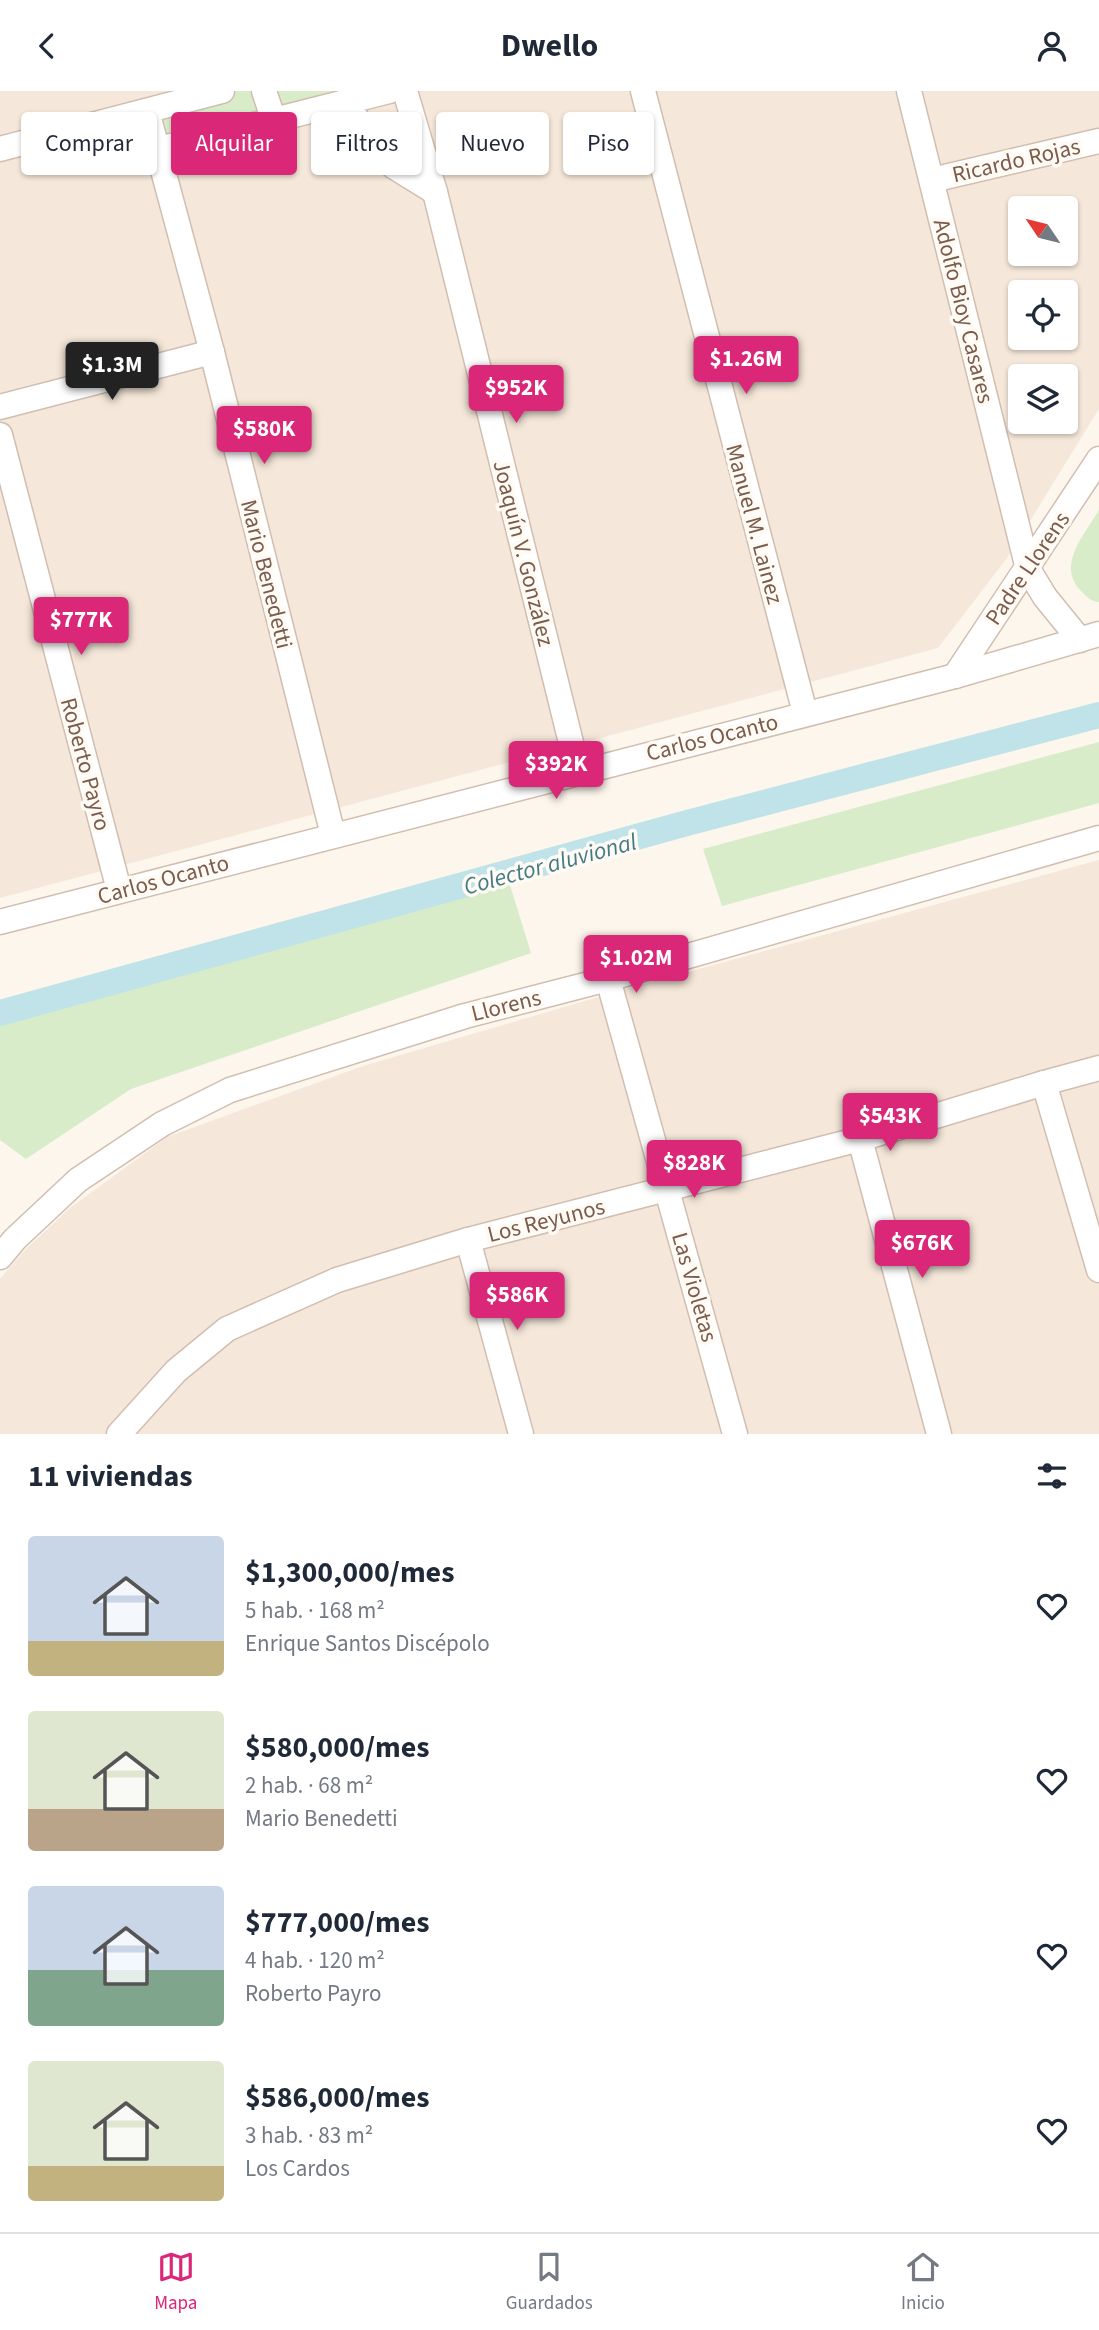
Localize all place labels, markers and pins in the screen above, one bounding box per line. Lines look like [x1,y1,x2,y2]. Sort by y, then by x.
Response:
pin: $1.26M [689,337,803,396]
pin: $1.3M [63,343,161,402]
pin: $952K [467,365,565,425]
pin: $580K [215,407,313,466]
pin: $777K [32,597,130,657]
pin: $392K [507,741,605,801]
pin: $1.02M [579,935,693,995]
pin: $543K [841,1093,939,1153]
pin: $828K [645,1141,743,1200]
pin: $676K [873,1221,971,1280]
pin: $586K [468,1273,566,1332]

